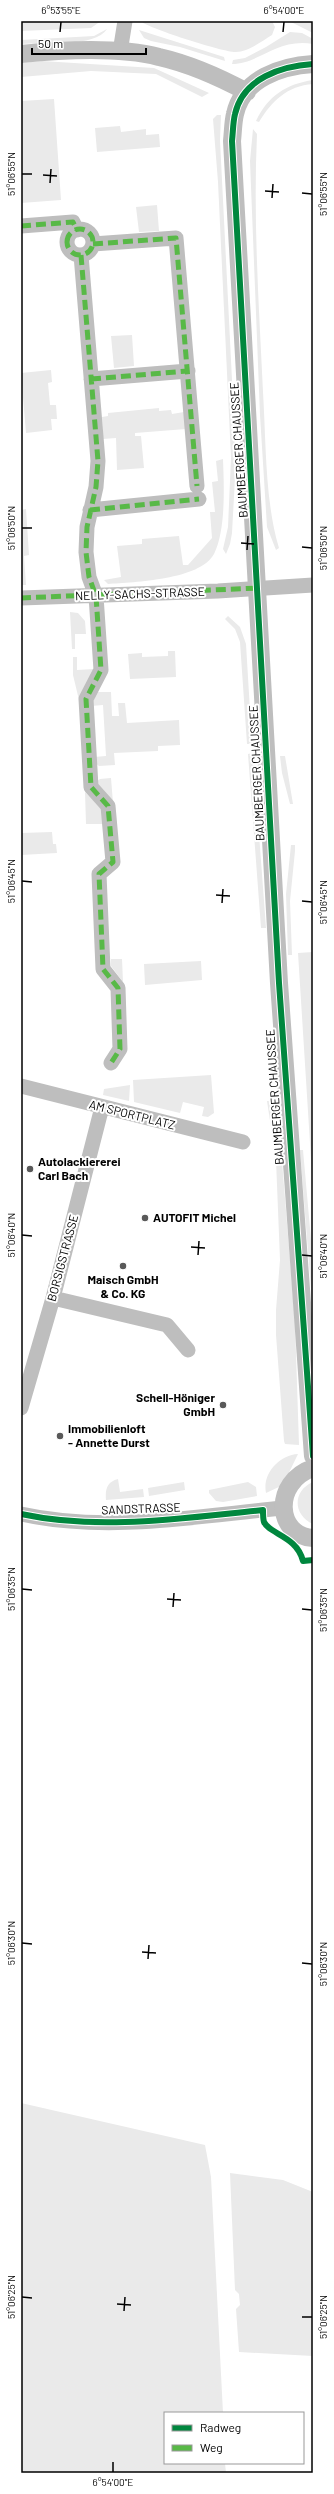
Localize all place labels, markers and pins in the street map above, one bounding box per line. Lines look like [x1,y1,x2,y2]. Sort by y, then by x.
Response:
place label: Autolackiererei Carl Bach [38,1154,121,1182]
marker: Autolackiererei Carl Bach [25,1164,35,1174]
place label: AUTOFIT Michel [153,1210,236,1224]
marker: AUTOFIT Michel [140,1213,150,1223]
marker: Maisch GmbH & Co. KG [118,1261,128,1271]
place label: Maisch GmbH & Co. KG [87,1272,159,1300]
place label: Schell-Höniger GmbH [136,1390,215,1418]
marker: Schell-Höniger GmbH [218,1400,228,1410]
place label: Immobilienloft - Annette Durst [68,1421,150,1449]
marker: Immobilienloft - Annette Durst [55,1431,65,1441]

